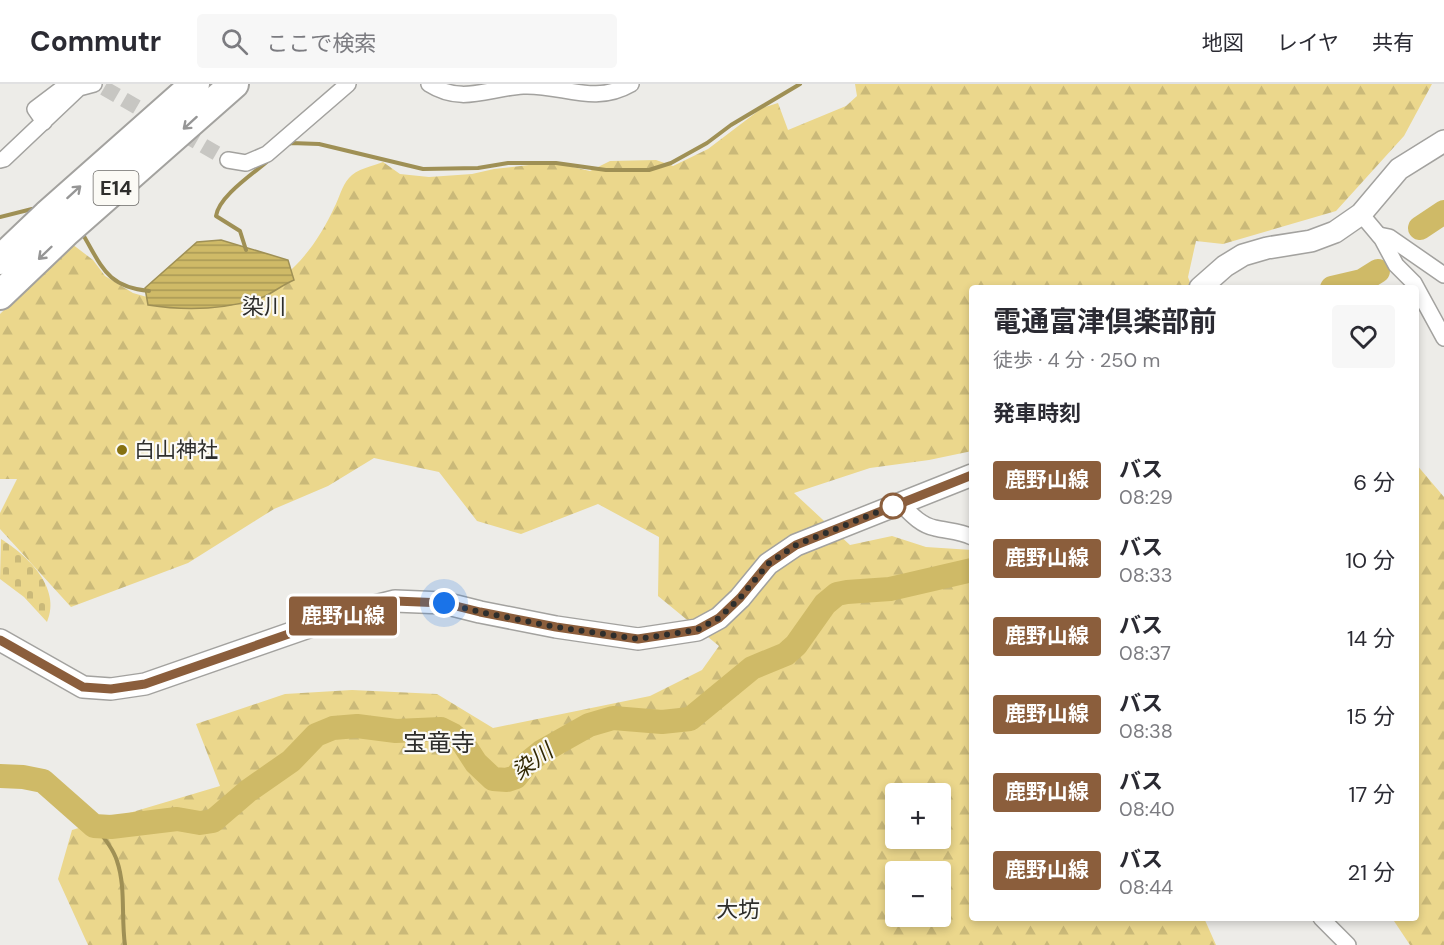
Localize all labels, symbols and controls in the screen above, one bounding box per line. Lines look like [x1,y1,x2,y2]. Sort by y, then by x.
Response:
search box [197,14,617,68]
text: Commutr [30,23,161,60]
icon: search [218,25,251,58]
text: ここで検索 [266,29,376,58]
text: 地図 [1202,29,1244,57]
text: レイヤ [1277,29,1339,57]
text: 共有 [1372,29,1414,57]
one-way arrow [183,116,198,130]
road number: E14 [94,171,138,205]
one-way arrow [66,185,81,199]
one-way arrow [37,246,52,260]
district label: 染川 [242,292,286,321]
text: 電通富津倶楽部前 [993,303,1217,340]
button: heart [1332,305,1395,368]
text: 徒歩 · 4 分 · 250 m [993,347,1160,373]
text: 発車時刻 [993,399,1081,428]
place label: 白山神社 [134,436,218,464]
marker: 白山神社 [115,443,129,457]
text: バス [1119,455,1163,484]
text: 鹿野山線 [1005,466,1089,494]
text: 6 分 [1353,468,1395,497]
text: 08:29 [1119,484,1173,510]
unlabelled marker [880,493,906,519]
text: バス [1119,533,1163,562]
text: 鹿野山線 [1005,544,1089,572]
text: 10 分 [1345,546,1395,575]
text: 08:33 [1119,562,1173,588]
your location [429,588,459,618]
line badge: 鹿野山線 [301,596,385,636]
text: 鹿野山線 [301,602,385,630]
text: バス [1119,611,1163,640]
text: 鹿野山線 [1005,622,1089,650]
text: 14 分 [1347,624,1395,653]
text: 08:37 [1119,640,1171,666]
text: バス [1119,689,1163,718]
text: 鹿野山線 [1005,700,1089,728]
text: 15 分 [1347,702,1395,731]
text: 08:38 [1119,718,1173,744]
district label: 宝竜寺 [403,727,475,758]
water label: 染川 [506,736,560,786]
text: バス [1119,767,1163,796]
text: 鹿野山線 [1005,778,1089,806]
text: 17 分 [1349,780,1395,809]
map controls [885,783,951,927]
button: + [885,783,951,849]
text: 08:40 [1119,796,1175,822]
text: バス [1119,845,1163,874]
text: 鹿野山線 [1005,856,1089,884]
text: 21 分 [1348,858,1395,887]
button: − [885,861,951,927]
text: 08:44 [1119,874,1173,900]
district label: 大坊 [716,895,760,924]

